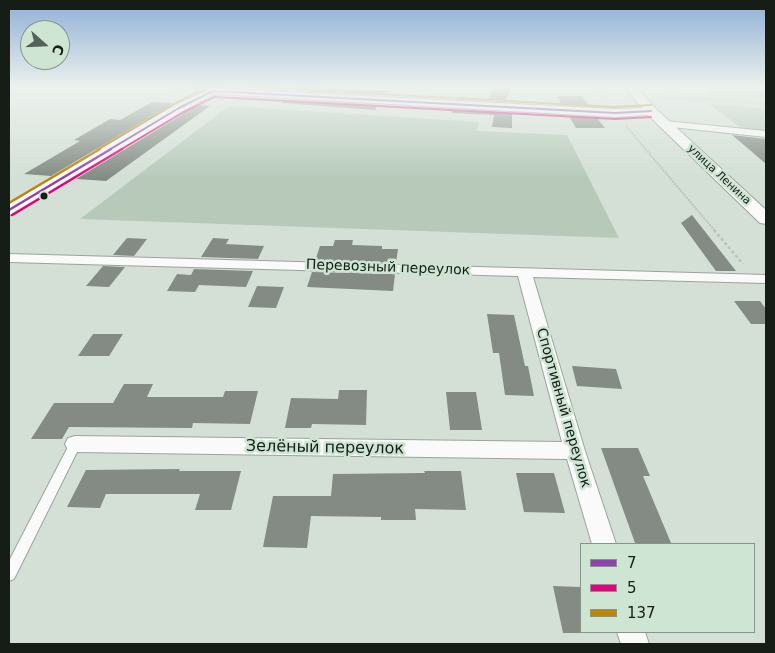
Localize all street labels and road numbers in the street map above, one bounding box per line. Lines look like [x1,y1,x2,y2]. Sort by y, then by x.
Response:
street label: улица Ленина [685,142,753,208]
street label: Перевозный переулок [306,257,470,279]
street label: Спортивный переулок [532,326,594,490]
street label: Зелёный переулок [246,437,404,459]

